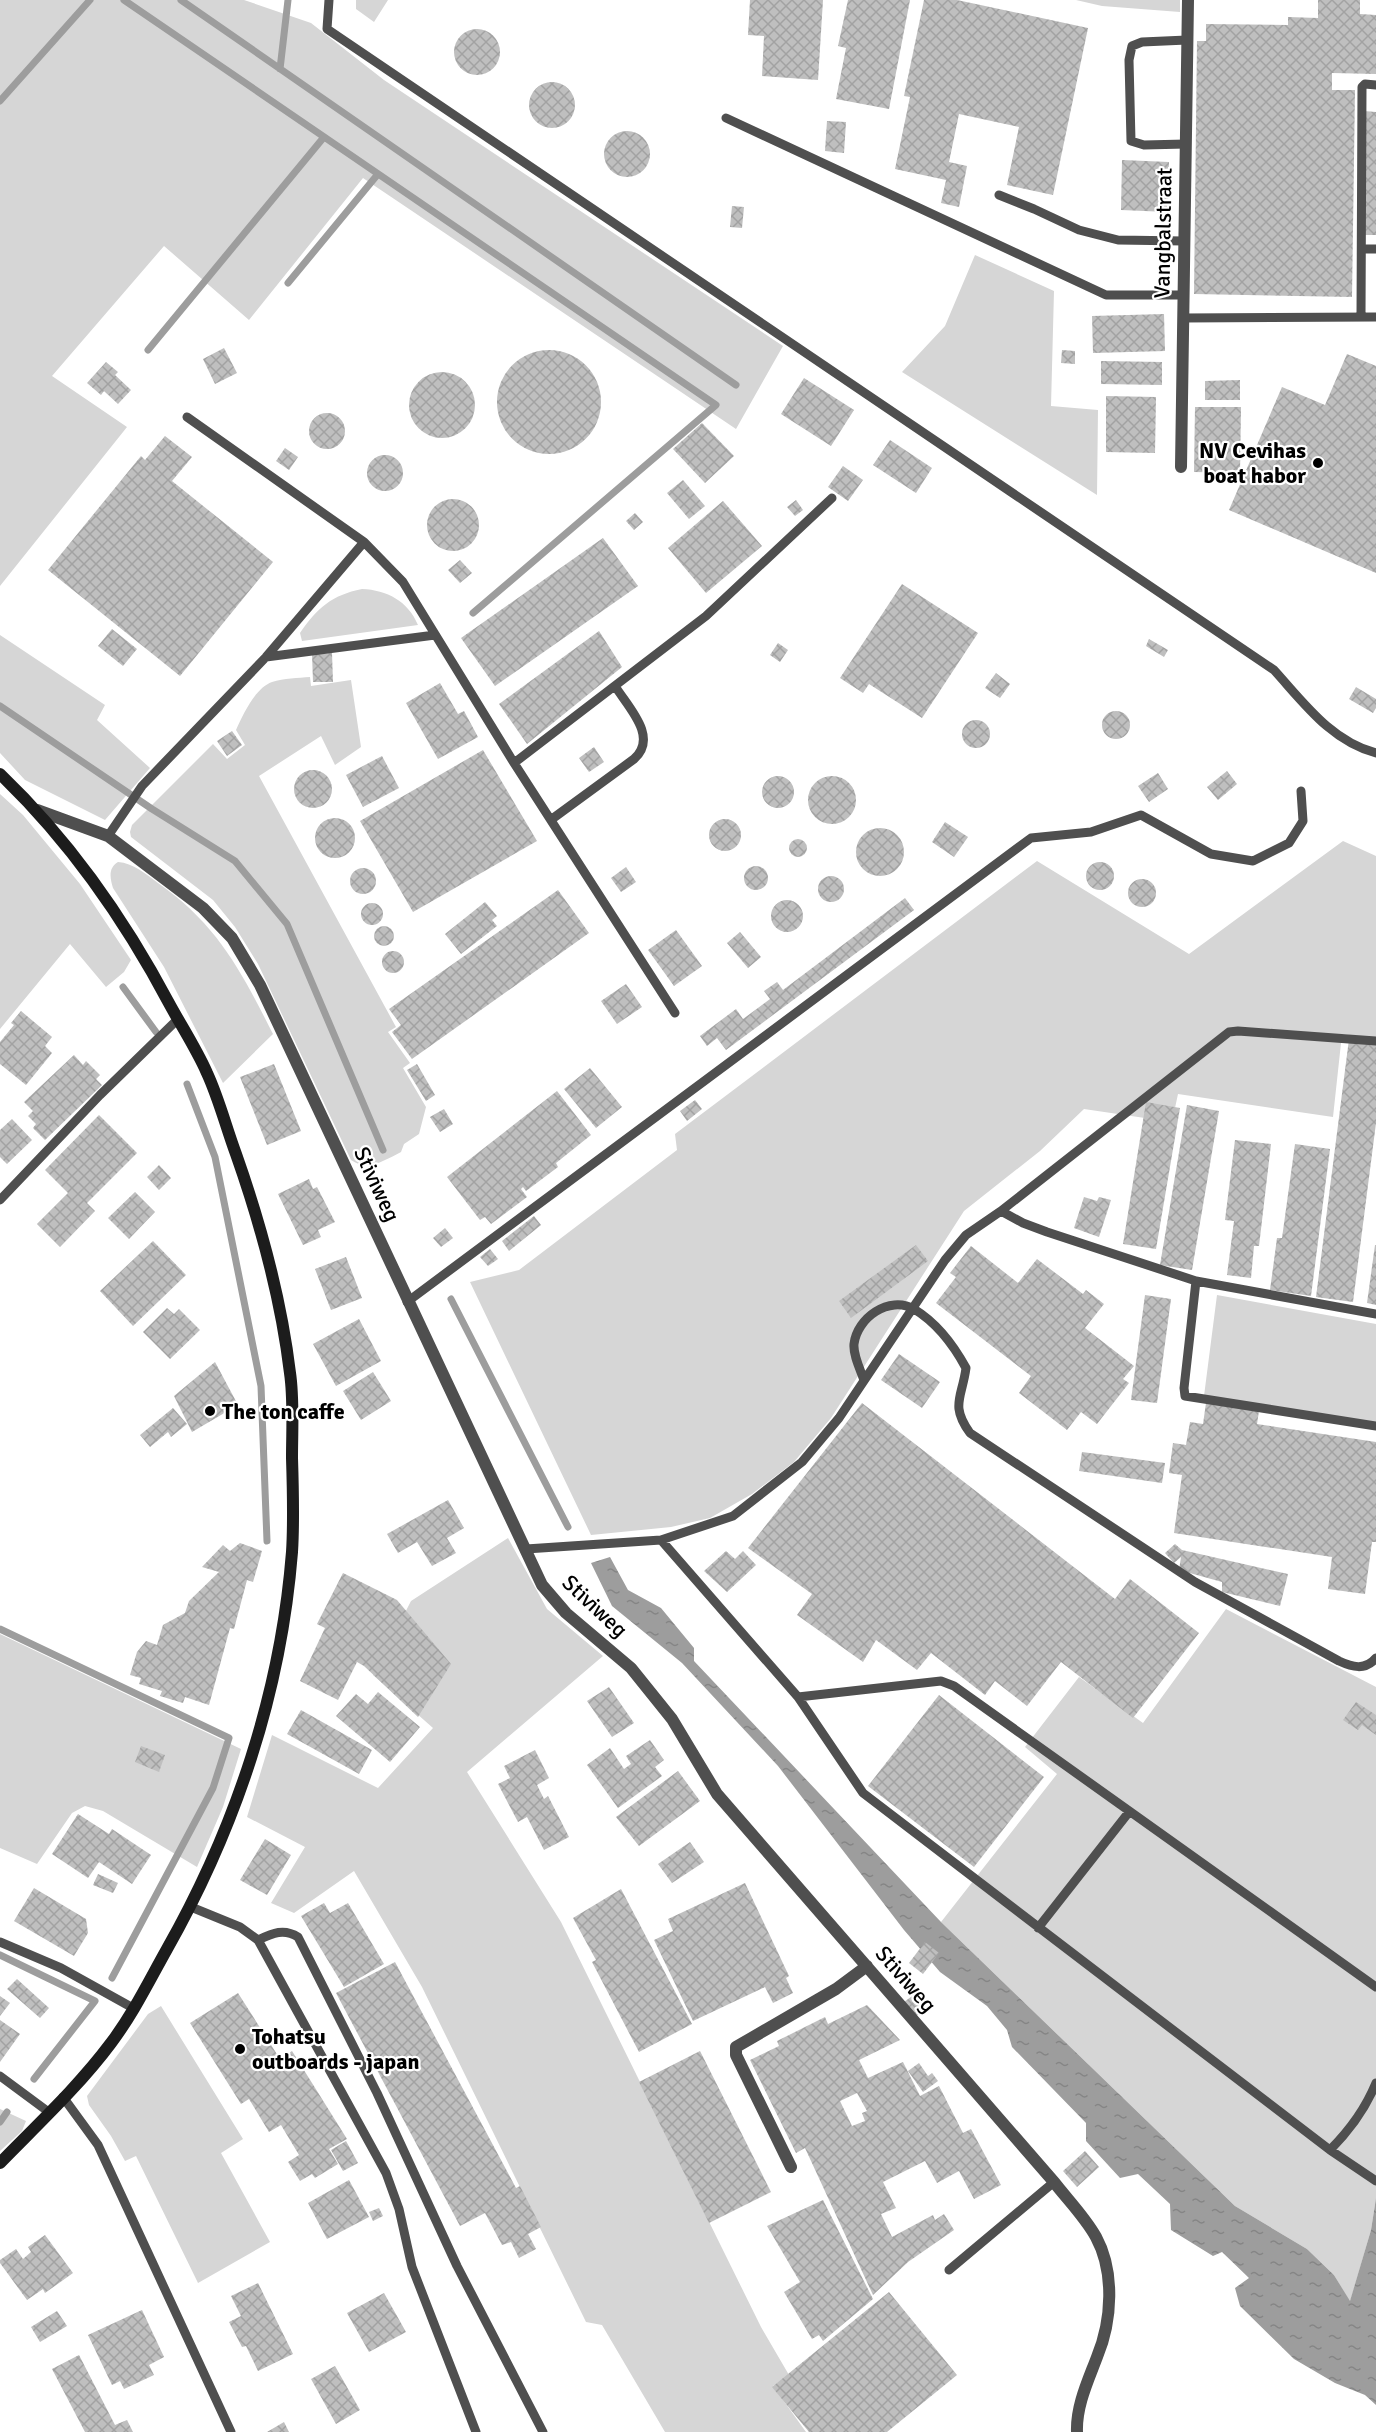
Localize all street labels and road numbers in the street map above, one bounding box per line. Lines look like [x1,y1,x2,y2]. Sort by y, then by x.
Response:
street label: Vangbalstraat [1148,167,1178,299]
street label: Stiviweg [348,1142,406,1226]
street label: Stiviweg [557,1569,633,1643]
street label: Stiviweg [870,1940,942,2018]

